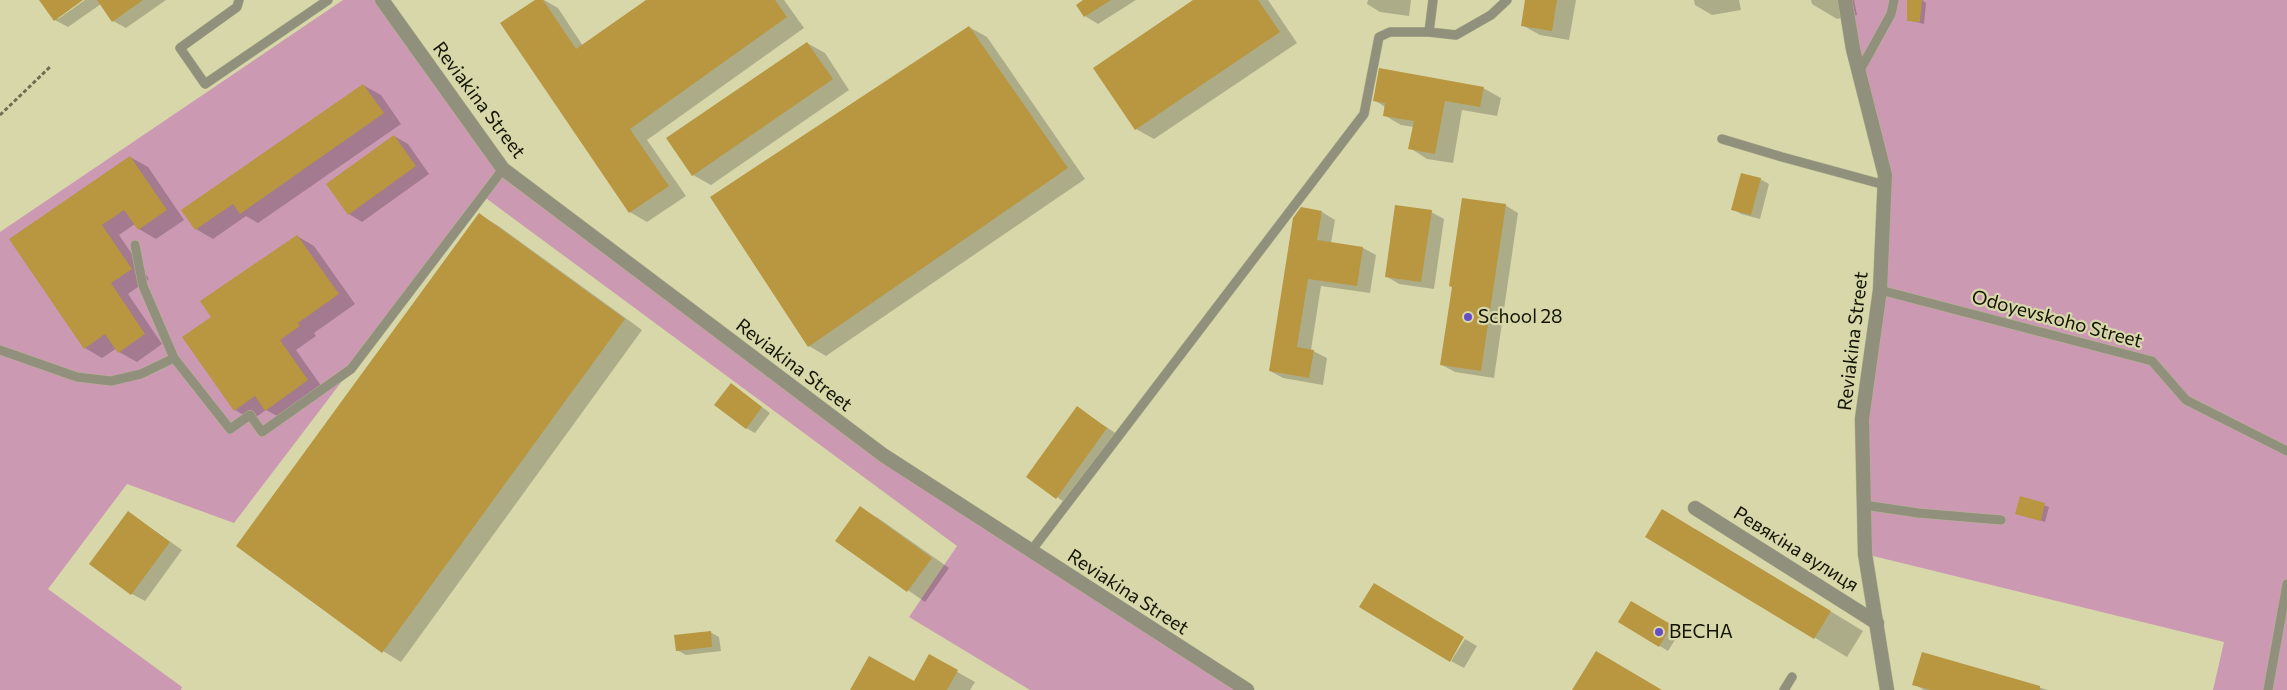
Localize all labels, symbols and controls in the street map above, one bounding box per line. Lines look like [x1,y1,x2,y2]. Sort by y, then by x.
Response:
street label: Reviakina Street [428,37,530,163]
street label: Reviakina Street [1833,270,1873,412]
street label: Odoyevskoho Street [1969,285,2145,353]
place label: School 28 [1478,306,1563,328]
marker: School 28 [1462,311,1474,323]
street label: Reviakina Street [731,314,857,416]
street label: Ревякіна вулиця [1729,501,1863,597]
street label: Reviakina Street [1063,544,1193,640]
place label: ВЕСНА [1669,621,1733,643]
marker: ВЕСНА [1653,626,1665,638]

